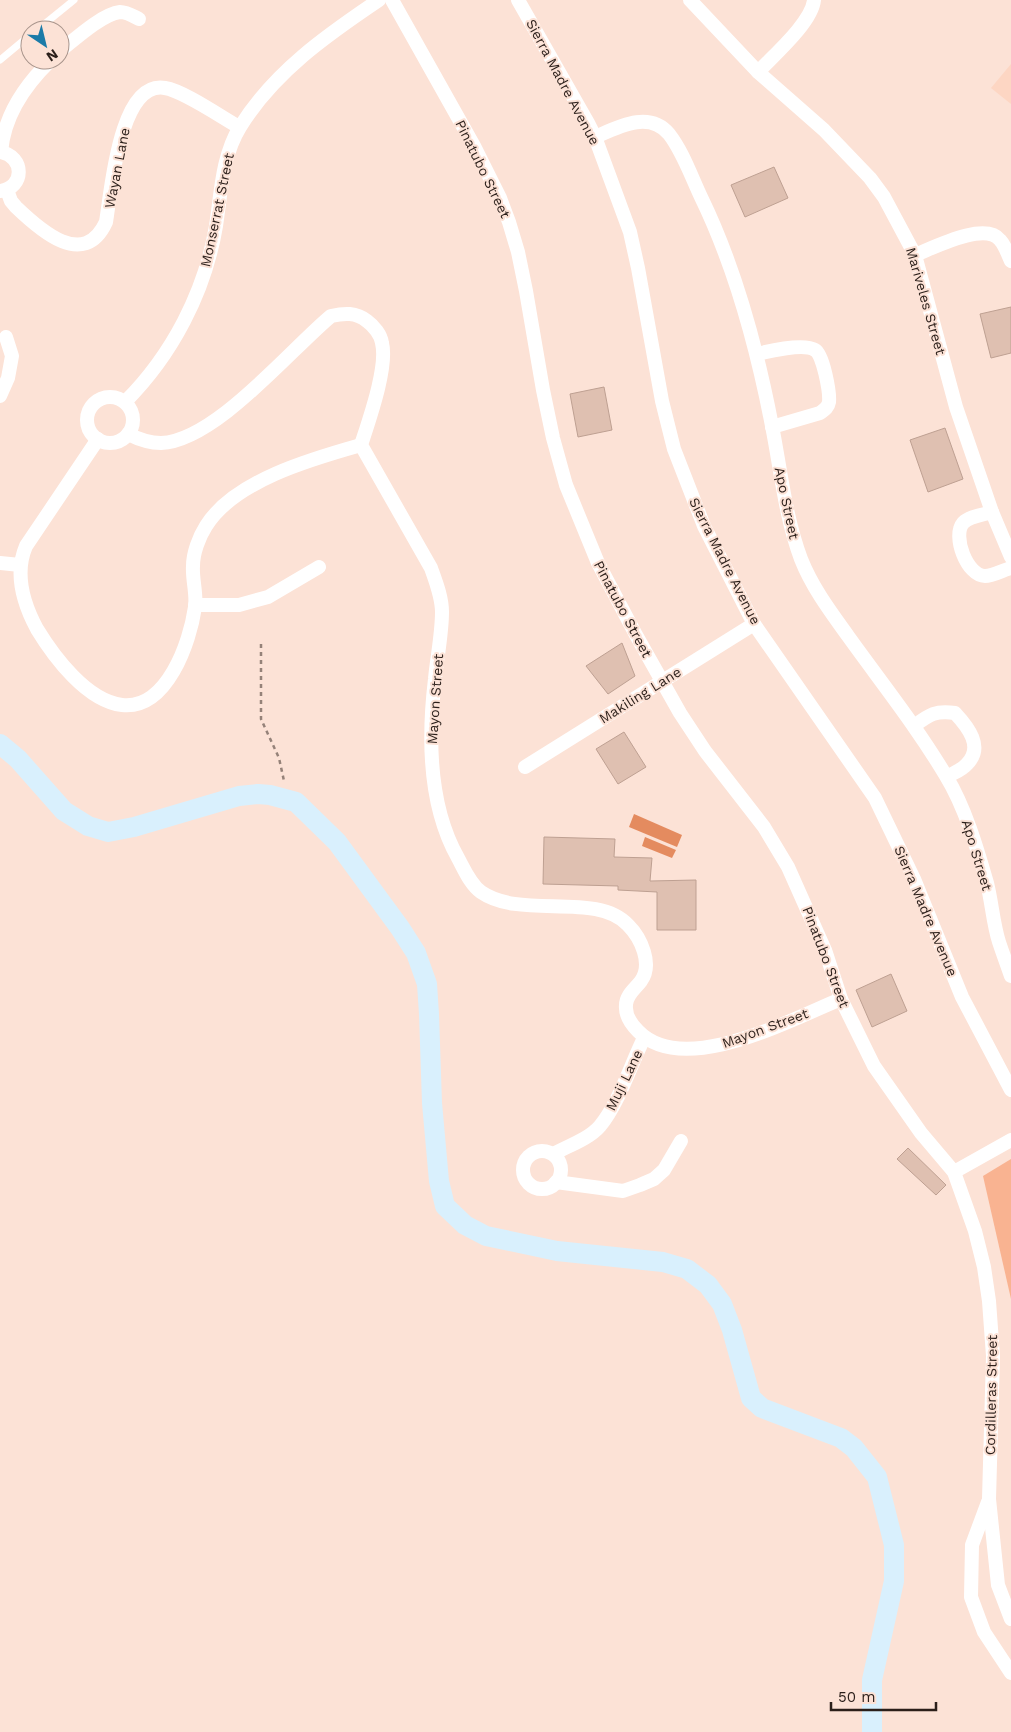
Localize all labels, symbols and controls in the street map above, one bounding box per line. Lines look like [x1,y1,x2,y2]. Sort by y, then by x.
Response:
street label: Sierra Madre Avenue [523,16,603,148]
north arrow [20,20,70,70]
text: N [44,46,61,65]
street label: Pinatubo Street [452,117,514,221]
street label: Wayan Lane [101,126,133,210]
street label: Monserrat Street [197,151,237,268]
street label: Mariveles Street [903,245,949,357]
street label: Apo Street [772,465,802,541]
street label: Sierra Madre Avenue [686,495,764,627]
street label: Pinatubo Street [591,558,655,660]
street label: Mayon Street [424,653,446,745]
street label: Makiling Lane [596,663,684,727]
street label: Apo Street [959,818,995,893]
street label: Sierra Madre Avenue [891,843,961,979]
street label: Pinatubo Street [799,904,853,1010]
street label: Mayon Street [720,1005,810,1051]
street label: Muji Lane [602,1047,646,1113]
street label: Cordilleras Street [982,1335,1000,1455]
scale bar [831,1680,936,1712]
text: 50 m [838,1688,875,1706]

